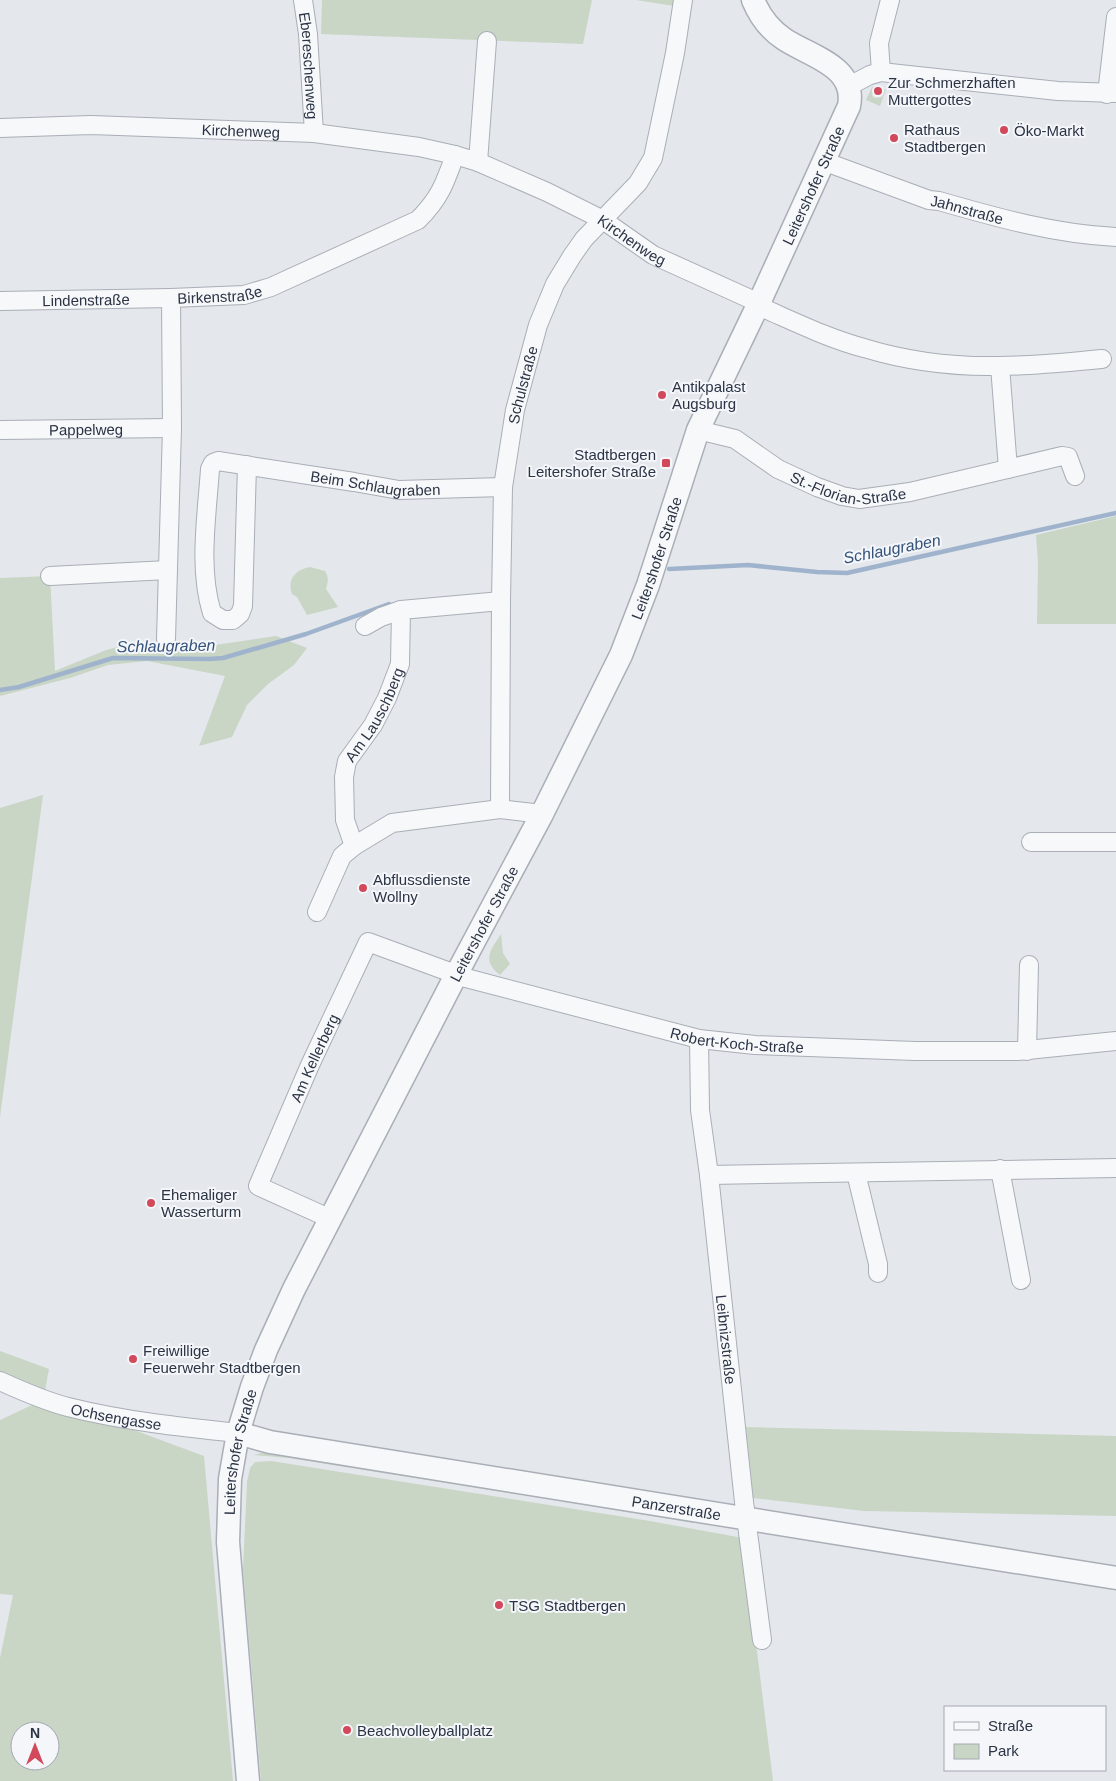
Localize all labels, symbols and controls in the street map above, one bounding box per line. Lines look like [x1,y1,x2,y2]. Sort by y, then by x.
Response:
street label: Ebereschenweg [296,11,322,120]
place label: Zur Schmerzhaften Muttergottes [888,74,1016,108]
marker: Zur Schmerzhaften Muttergottes [872,85,884,97]
street label: Kirchenweg [201,120,280,140]
place label: Rathaus Stadtbergen [904,121,986,155]
place label: Öko-Markt [1014,122,1085,139]
street label: Leitershofer Straße [778,123,847,247]
marker: Öko-Markt [998,124,1010,136]
marker: Rathaus Stadtbergen [888,132,900,144]
street label: Jahnstraße [930,192,1005,227]
street label: Kirchenweg [595,211,669,268]
street label: Birkenstraße [177,282,264,306]
street label: Lindenstraße [42,290,130,309]
street label: Schulstraße [504,344,540,425]
place label: Antikpalast Augsburg [672,378,746,412]
marker: Antikpalast Augsburg [656,389,668,401]
street label: Pappelweg [49,420,123,438]
place label: Stadtbergen Leitershofer Straße [528,446,656,480]
marker: Stadtbergen Leitershofer Straße [660,457,672,469]
street label: Beim Schlaugraben [309,467,441,499]
street label: St.-Florian-Straße [788,468,907,508]
street label: Leitershofer Straße [627,494,684,622]
water label: Schlaugraben [842,531,942,567]
water label: Schlaugraben [116,637,216,655]
street label: Am Lauschberg [341,665,406,765]
street label: Leitershofer Straße [446,863,521,984]
place label: Abflussdienste Wollny [373,871,471,905]
marker: Abflussdienste Wollny [357,882,369,894]
street label: Am Kellerberg [287,1011,341,1105]
street label: Robert-Koch-Straße [669,1023,804,1055]
place label: Ehemaliger Wasserturm [161,1186,241,1220]
marker: Ehemaliger Wasserturm [145,1197,157,1209]
street label: Leibnizstraße [713,1294,740,1385]
place label: Freiwillige Feuerwehr Stadtbergen [143,1342,301,1376]
marker: Freiwillige Feuerwehr Stadtbergen [127,1353,139,1365]
street label: Leitershofer Straße [220,1387,259,1515]
street label: Ochsengasse [69,1400,163,1433]
street label: Panzerstraße [631,1492,722,1523]
place label: TSG Stadtbergen [509,1597,626,1614]
marker: TSG Stadtbergen [493,1599,505,1611]
legend [944,1706,1106,1771]
text: Straße [988,1717,1033,1734]
north arrow [10,1721,60,1771]
place label: Beachvolleyballplatz [357,1722,493,1739]
marker: Beachvolleyballplatz [341,1724,353,1736]
text: N [30,1725,40,1741]
text: Park [988,1742,1019,1759]

